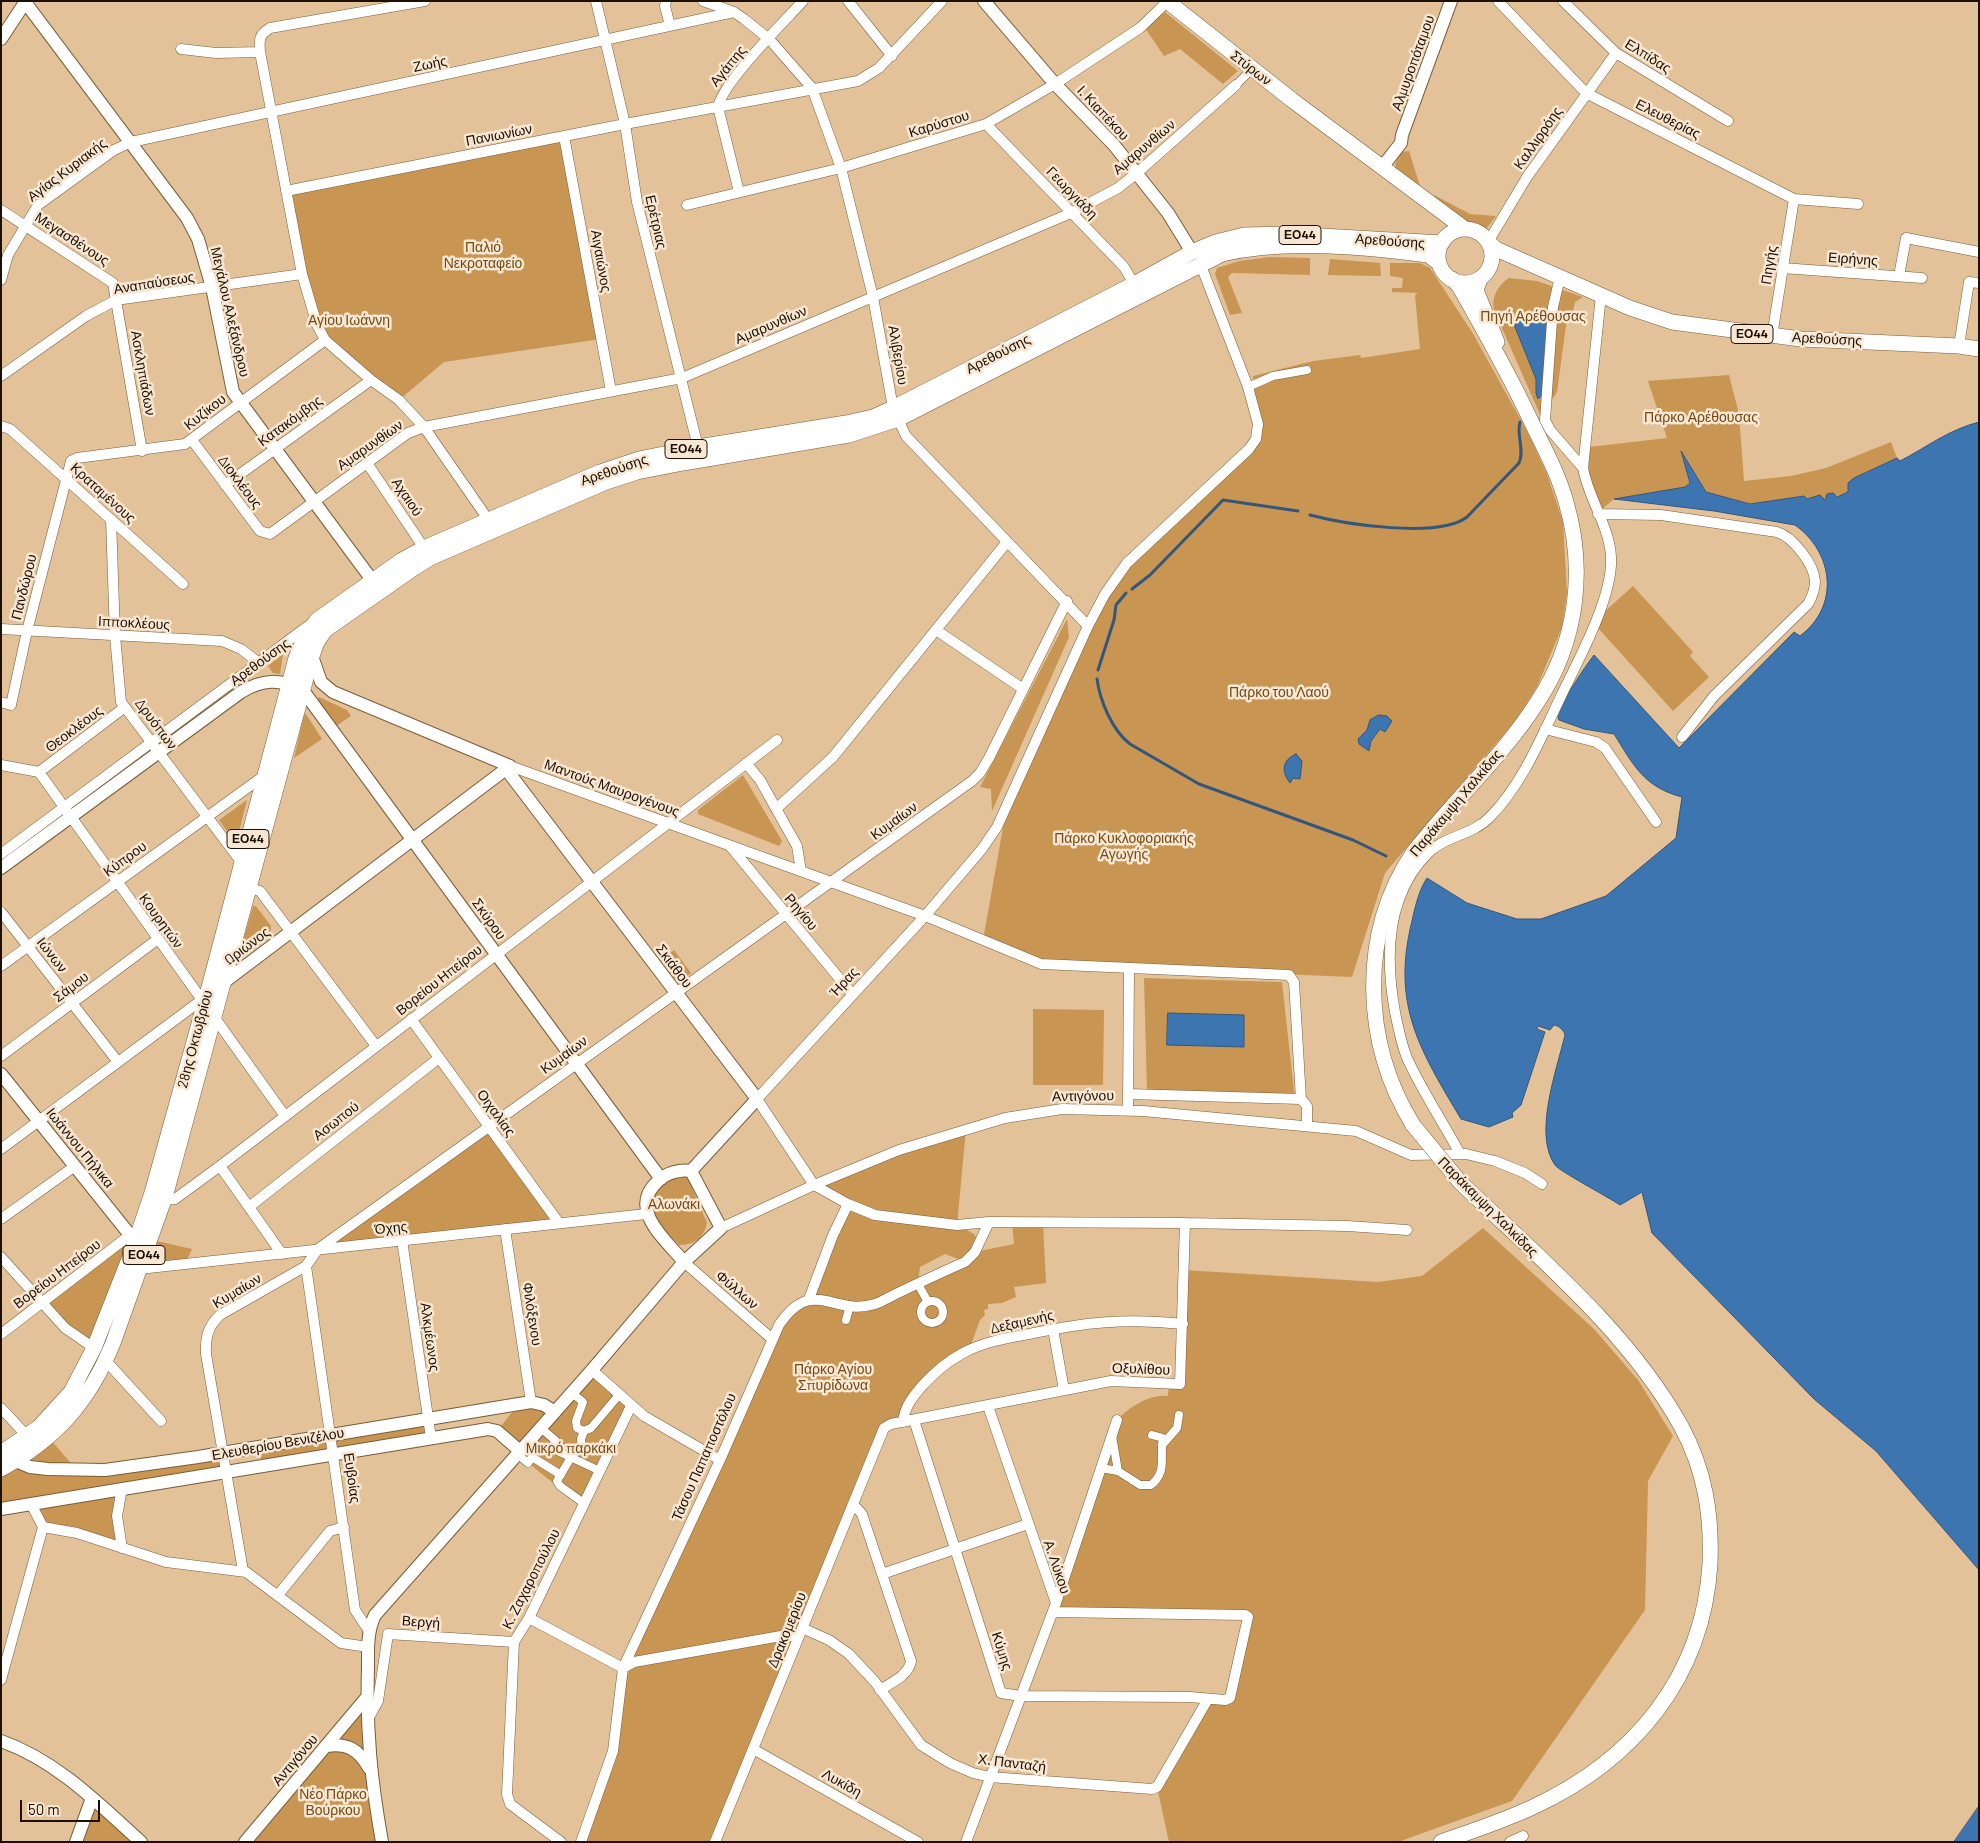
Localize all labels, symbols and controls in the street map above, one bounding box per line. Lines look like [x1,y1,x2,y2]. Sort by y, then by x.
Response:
street label: Αλμυροπόταμου [1388,13,1438,113]
street label: Ελπίδας [1622,35,1674,77]
street label: Αγάπης [706,42,750,90]
street label: Στύρων [1227,47,1275,89]
street label: Ζωής [412,52,448,76]
street label: Ι. Κιαπέκου [1073,82,1133,144]
street label: Ελευθερίας [1633,96,1703,142]
street label: Καλλιρρόης [1510,103,1566,173]
street label: Καρύστου [907,107,971,141]
street label: Αμαρυνθίων [1109,116,1179,178]
street label: Πανιωνίων [464,120,534,150]
street label: Αγίας Κυριακής [24,135,110,205]
street label: Γεωργιάδη [1043,163,1101,223]
street label: Ερέτριας [642,193,670,251]
street label: Μεγασθένους [32,209,112,269]
road number: ΕΟ44 [1279,226,1321,244]
street label: Αιγαιώνος [587,228,615,294]
street label: Αρεθούσης [1355,230,1425,252]
park label: Παλιό Νεκροταφείο [444,239,522,272]
street label: Πηγής [1758,244,1780,286]
street label: Μεγάλου Αλεξάνδρου [207,245,253,379]
street label: Ειρήνης [1828,249,1878,269]
street label: Αναπαύσεως [112,268,196,298]
street label: Αμαρυνθίων [732,302,810,348]
park label: Πηγή Αρέθουσας [1480,308,1586,324]
park label: Αγίου Ιωάννη [308,312,390,328]
street label: Αλιβερίου [884,324,912,386]
road number: ΕΟ44 [1731,324,1773,344]
street label: Ασκληπιάδων [127,329,159,417]
street label: Αρεθούσης [1792,329,1862,349]
street label: Αρεθούσης [963,331,1033,377]
street label: Κυζίκου [181,390,229,434]
street label: Κατακόμβης [255,392,325,450]
park label: Πάρκο Αρέθουσας [1644,409,1758,425]
street label: Αμαρυνθίων [334,416,406,474]
road number: ΕΟ44 [665,439,707,458]
street label: Αρεθούσης [578,451,650,489]
street label: Διοκλέους [215,452,265,512]
street label: Κραταμένους [67,459,139,527]
street label: Αχαιού [388,475,426,519]
street label: Πανδώρου [8,552,40,622]
street label: Ιπποκλέους [98,613,170,633]
street label: Αρεθούσης [227,635,293,689]
park label: Πάρκο του Λαού [1229,684,1329,700]
street label: Δρυόπων [131,695,181,753]
street label: Θεοκλέους [42,702,106,756]
street label: Παράκαμψη Χαλκίδας [1406,746,1506,860]
street label: Μαντούς Μαυρογένους [542,756,682,820]
street label: Κυμαίων [867,798,921,844]
road number: ΕΟ44 [227,830,269,849]
park label: Πάρκο Κυκλοφοριακής Αγωγής [1054,830,1194,862]
street label: Κύπρου [100,838,150,880]
street label: Κουρητών [136,890,186,952]
street label: Ρηγίου [781,890,821,934]
street label: Σκύρου [468,895,510,943]
street label: Ωριώνος [221,923,273,969]
street label: Ιώνων [33,934,71,976]
street label: Βορείου Ηπείρου [393,941,485,1019]
street label: Σκιάθου [652,941,696,991]
street label: Ήρας [826,964,862,1000]
street label: Σάμου [50,968,92,1006]
street label: 28ης Οκτωβρίου [174,988,216,1090]
street label: Κυμαίων [537,1032,591,1078]
street label: Οιχαλίας [473,1086,519,1140]
street label: Αντιγόνου [1052,1087,1114,1105]
street label: Ασωπού [310,1098,362,1144]
street label: Ιωάννου Πήλικα [43,1105,117,1191]
street label: Παράκαμψη Χαλκίδας [1434,1153,1542,1261]
park label: Αλωνάκι [648,1196,700,1212]
street label: Όχης [374,1218,408,1238]
street label: Βορείου Ηπείρου [10,1236,104,1312]
road number: ΕΟ44 [123,1246,165,1264]
street label: Φύλλων [712,1267,762,1313]
street label: Κυμαίων [210,1270,264,1312]
street label: Φιλόξενου [519,1281,545,1347]
street label: Αλκμέωνος [417,1301,443,1373]
street label: Δεξαμενής [989,1307,1055,1337]
street label: Οξυλίθου [1112,1360,1170,1378]
park label: Πάρκο Αγίου Σπυρίδωνα [794,1361,872,1394]
street label: Τάσου Παπαποστόλου [668,1391,740,1523]
street label: Ελευθερίου Βενιζέλου [211,1424,345,1464]
park label: Μικρό παρκάκι [526,1440,616,1456]
street label: Ευβοίας [340,1452,364,1504]
street label: Κ. Ζαχαροπούλου [498,1526,564,1632]
street label: Α. Λύκου [1040,1538,1074,1596]
street label: Δρακομερίου [764,1590,810,1670]
street label: Βεργή [401,1612,441,1632]
street label: Κύμης [988,1630,1016,1672]
street label: Αντιγόνου [269,1731,321,1789]
street label: Χ. Πανταζή [977,1750,1047,1776]
street label: Λυκίδη [819,1765,865,1801]
park label: Νέο Πάρκο Βούρκου [299,1786,367,1818]
scale bar [22,1790,102,1822]
text: 50 m [28,1800,60,1818]

